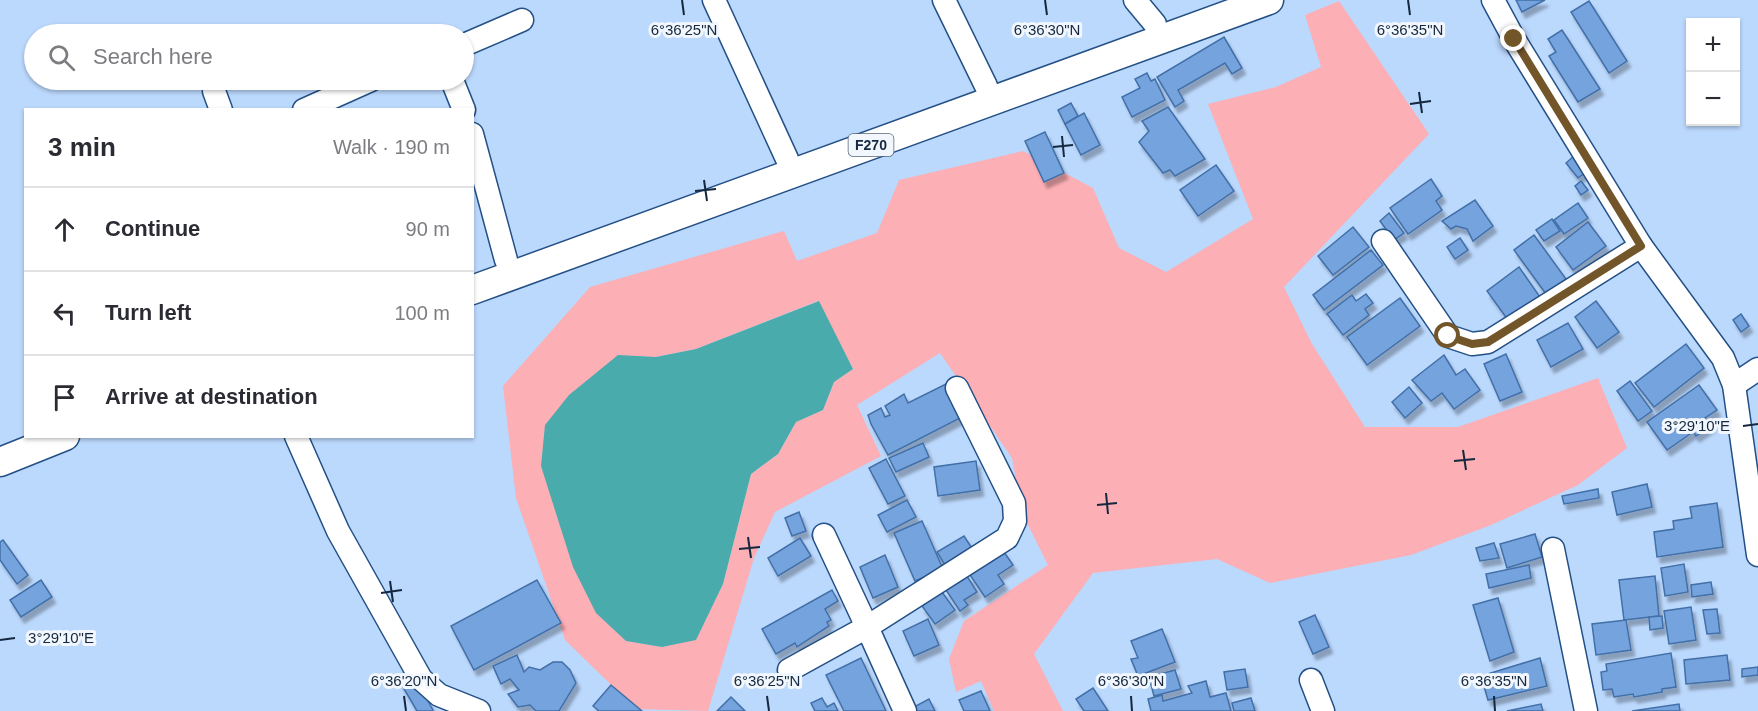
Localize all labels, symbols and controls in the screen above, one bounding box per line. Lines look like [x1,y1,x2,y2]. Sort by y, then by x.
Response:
map controls [1686,18,1740,126]
button: + [1686,18,1740,72]
text: 6°36'25"N [651,21,717,38]
text: 6°36'30"N [1014,21,1080,38]
text: 6°36'35"N [1377,21,1443,38]
search box [24,24,474,90]
route end [1500,25,1526,51]
icon: search [45,41,78,74]
text: Search here [93,44,213,69]
button: − [1686,72,1740,126]
text: 3 min [48,132,116,162]
road number: F270 [848,134,894,156]
text: Walk · 190 m [333,136,450,158]
icon: ahead [48,213,81,246]
text: Continue [105,216,200,241]
text: 90 m [406,218,450,240]
icon: left [48,297,81,330]
text: Turn left [105,300,191,325]
text: 100 m [394,302,450,324]
route start [1434,322,1460,348]
icon: arrive [48,381,81,414]
text: Arrive at destination [105,384,318,409]
text: 3°29'10"E [1664,417,1730,434]
text: 3°29'10"E [28,629,94,646]
text: 6°36'20"N [371,672,437,689]
text: 6°36'25"N [734,672,800,689]
text: 6°36'30"N [1098,672,1164,689]
text: 6°36'35"N [1461,672,1527,689]

